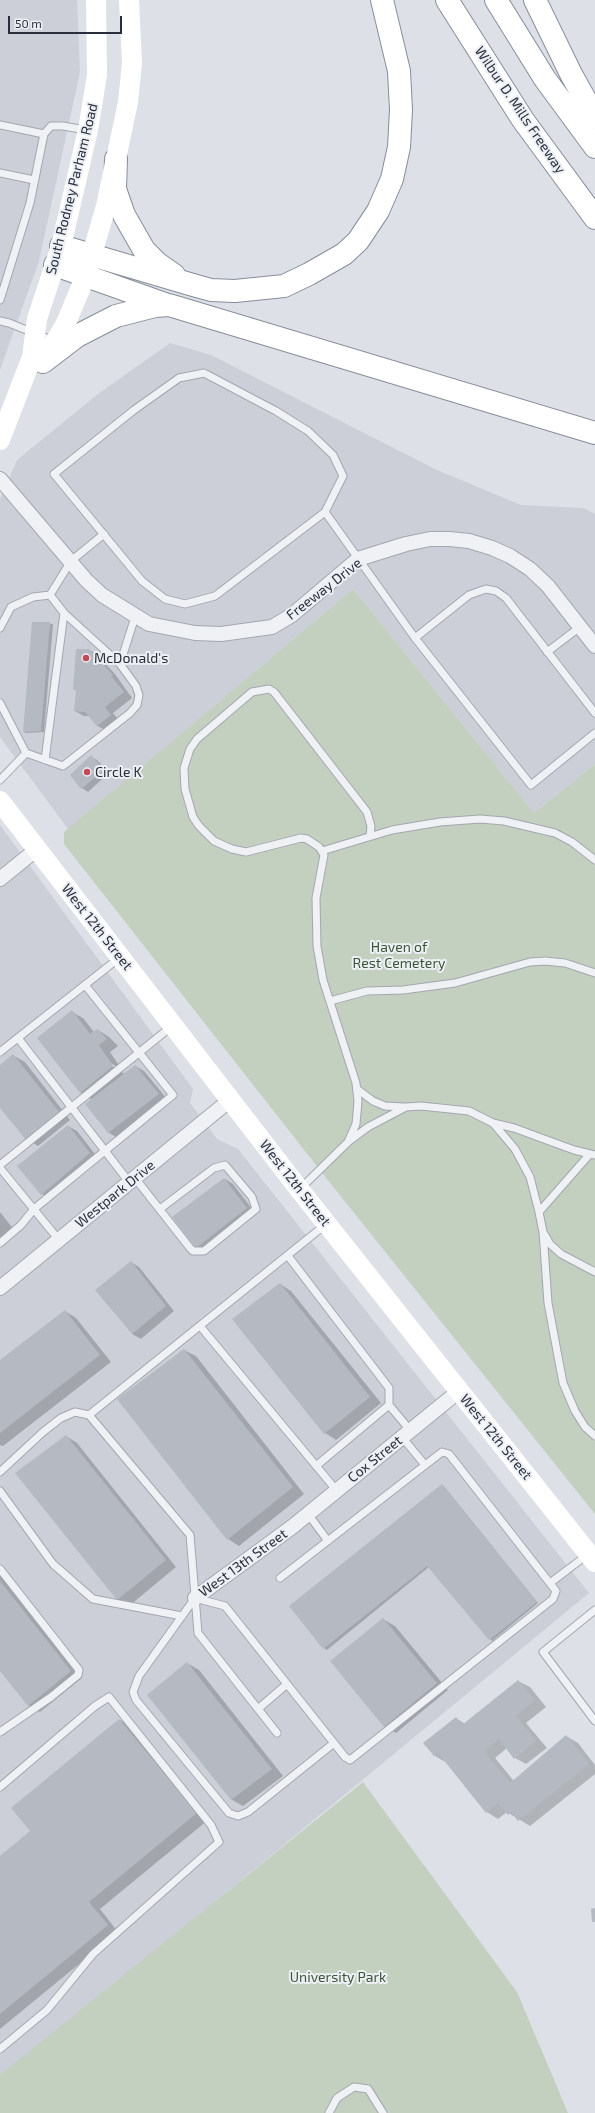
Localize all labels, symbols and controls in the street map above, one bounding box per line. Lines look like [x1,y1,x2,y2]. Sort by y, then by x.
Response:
scale bar [10,8,124,34]
text: 50 m [15,16,42,30]
street label: Wilbur D. Mills Freeway [471,43,569,177]
street label: South Rodney Parham Road [43,102,101,276]
street label: Freeway Drive [283,554,365,624]
place label: McDonald's [94,650,168,666]
marker: McDonald's [81,653,91,663]
place label: Circle K [95,764,142,780]
marker: Circle K [82,767,92,777]
street label: West 12th Street [58,880,136,974]
park label: Haven of Rest Cemetery [353,939,445,972]
street label: West 12th Street [256,1136,334,1230]
street label: Westpark Drive [72,1157,158,1231]
street label: West 12th Street [456,1391,536,1483]
street label: Cox Street [344,1432,406,1486]
street label: West 13th Street [196,1525,290,1601]
park label: University Park [290,1969,386,1985]

